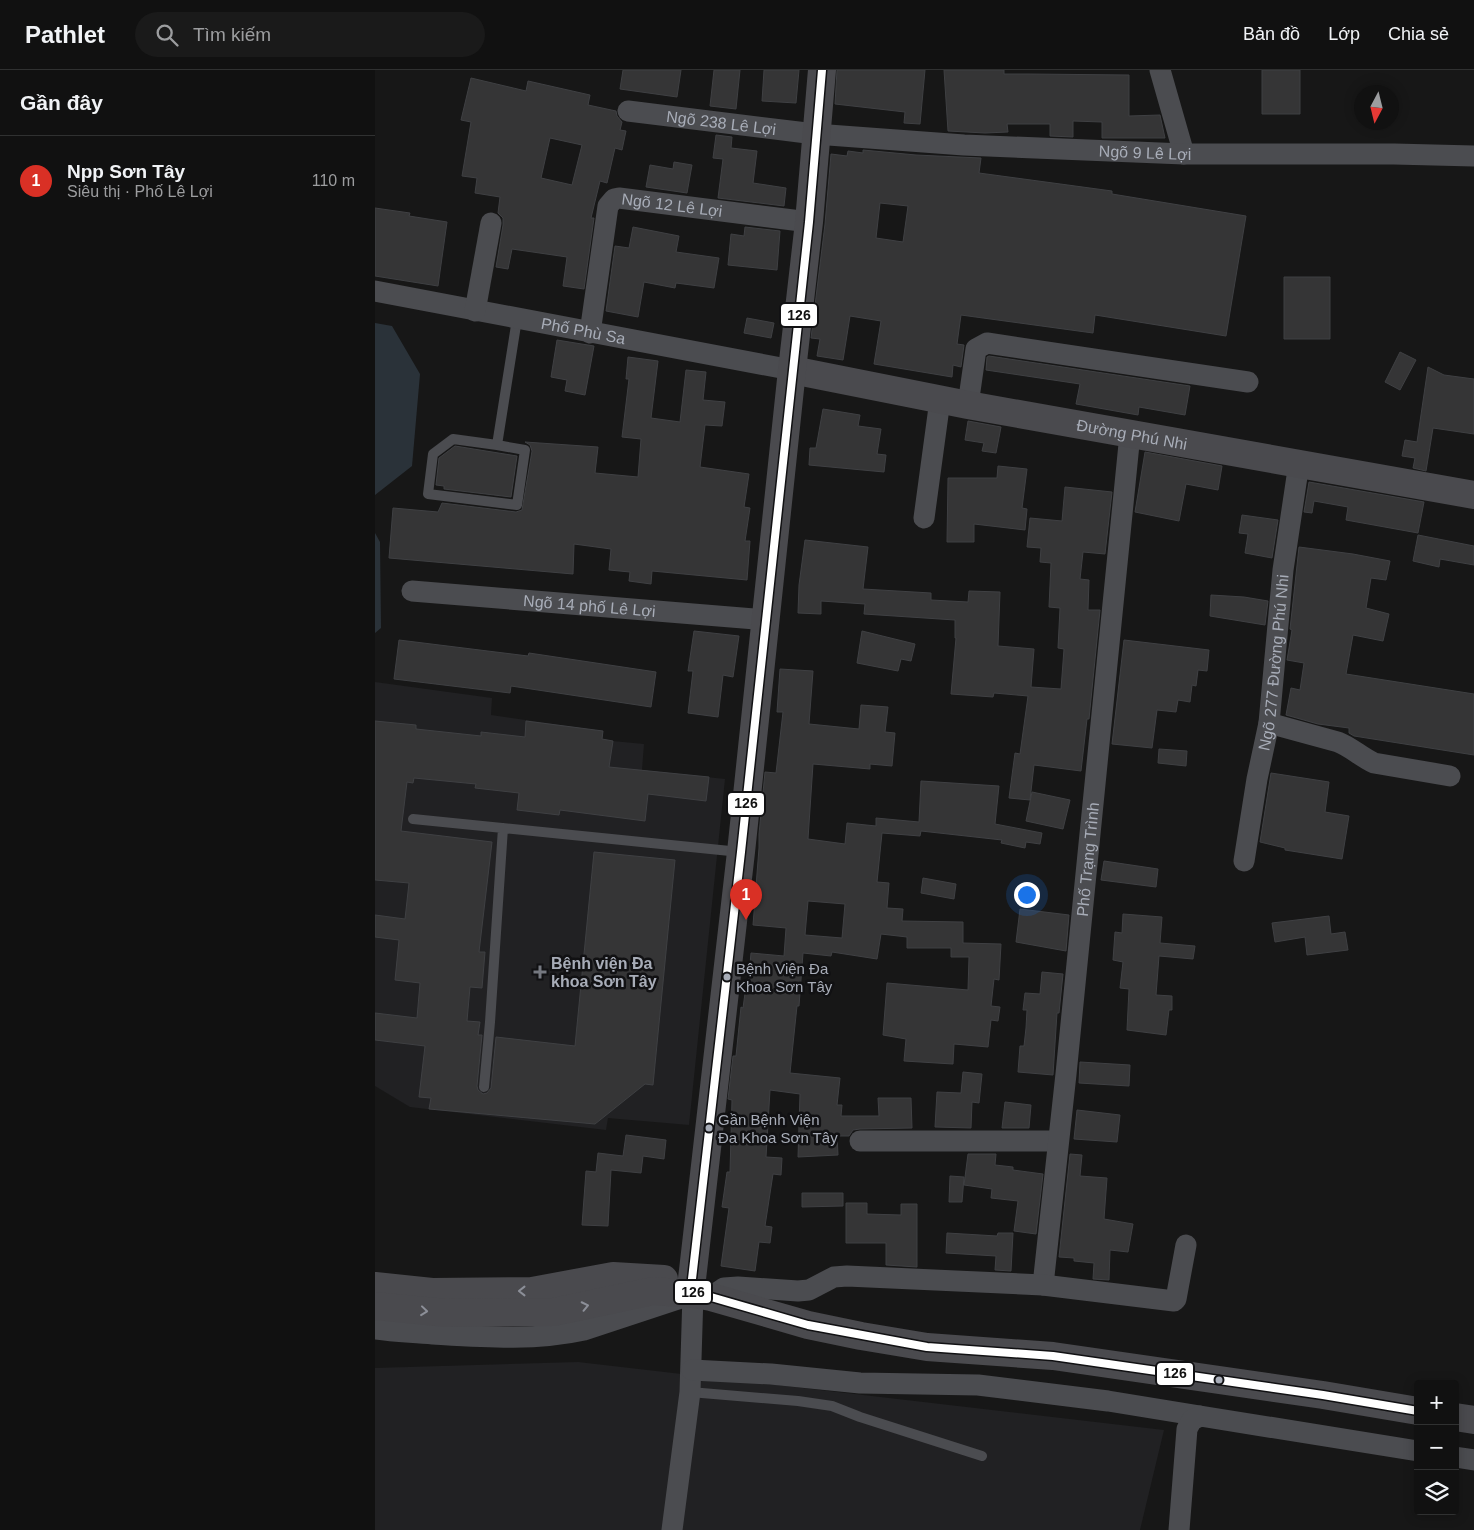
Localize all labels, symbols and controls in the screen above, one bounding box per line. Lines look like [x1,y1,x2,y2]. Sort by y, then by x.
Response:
search box [135,12,485,57]
text: Pathlet [25,21,105,48]
icon: search [153,21,181,49]
text: Tìm kiếm [193,24,271,45]
text: Bản đồ [1243,24,1300,44]
text: Lớp [1328,24,1360,44]
text: Chia sẻ [1388,24,1449,44]
north arrow [1354,85,1399,130]
text: Gần đây [20,91,103,114]
street label: Ngõ 238 Lê Lợi [665,108,777,138]
street label: Ngõ 9 Lê Lợi [1098,143,1191,163]
text: Npp Sơn Tây [67,161,185,182]
text: 1 [32,172,40,189]
text: 110 m [312,172,355,189]
text: Siêu thị · Phố Lê Lợi [67,183,213,200]
street label: Ngõ 12 Lê Lợi [621,190,723,220]
line badge: 126 [780,303,818,327]
text: 126 [787,307,811,323]
street label: Phố Phù Sa [540,315,627,347]
street label: Đường Phú Nhi [1075,416,1189,453]
street label: Ngõ 277 Đường Phú Nhi [1255,574,1292,752]
street label: Ngõ 14 phố Lê Lợi [523,592,656,620]
line badge: 126 [727,792,765,816]
text: 126 [734,795,758,811]
street label: Phố Trạng Trình [1074,801,1102,917]
pin: 1 [730,879,762,920]
your location [1014,882,1040,908]
place label: Bệnh viện Đa khoa Sơn Tây [551,955,657,990]
place label: Bệnh Viện Đa Khoa Sơn Tây [736,960,833,995]
marker: Bệnh viện Đa khoa Sơn Tây [533,965,547,979]
marker: Bệnh Viện Đa Khoa Sơn Tây [722,972,732,982]
place label: Gần Bệnh Viện Đa Khoa Sơn Tây [718,1111,838,1146]
marker: Gần Bệnh Viện Đa Khoa Sơn Tây [704,1123,714,1133]
line badge: 126 [674,1280,712,1304]
text: 126 [681,1284,705,1300]
one-way arrow [518,1286,526,1296]
one-way arrow [581,1301,590,1311]
one-way arrow [420,1305,428,1316]
line badge: 126 [1156,1362,1194,1386]
text: 126 [1163,1365,1187,1381]
unlabelled marker [1214,1375,1224,1385]
map controls [1414,1380,1459,1515]
button: + [1414,1380,1459,1425]
button: − [1414,1425,1459,1470]
button: layers [1414,1470,1459,1515]

